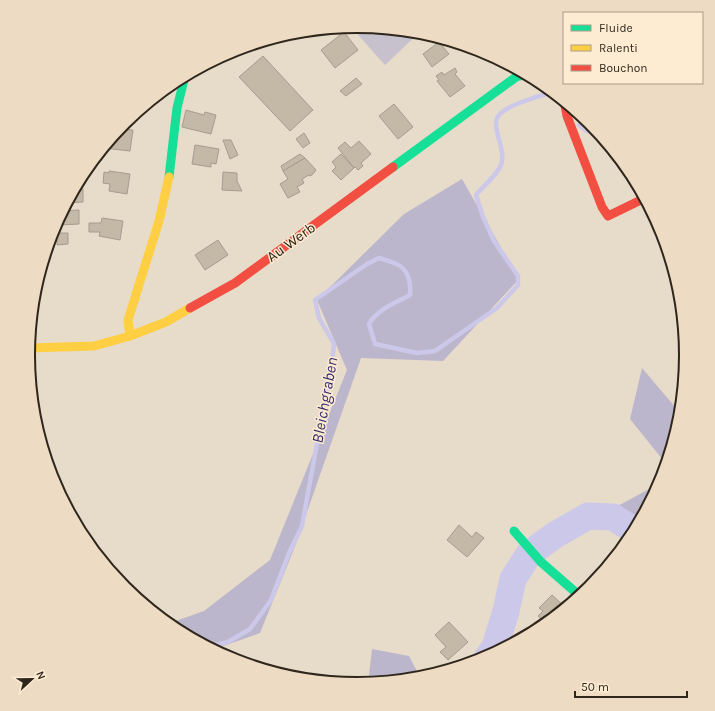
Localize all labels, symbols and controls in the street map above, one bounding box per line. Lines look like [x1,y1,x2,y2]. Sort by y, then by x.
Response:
legend [563,12,703,84]
text: Fluide [599,21,633,35]
text: Ralenti [599,41,638,55]
text: Bouchon [599,61,648,75]
street label: Au Werb [263,218,319,266]
water label: Bleichgraben [308,356,341,445]
north arrow [12,659,52,699]
text: N [33,669,48,682]
scale bar [575,673,687,699]
text: 50 m [581,680,609,694]

